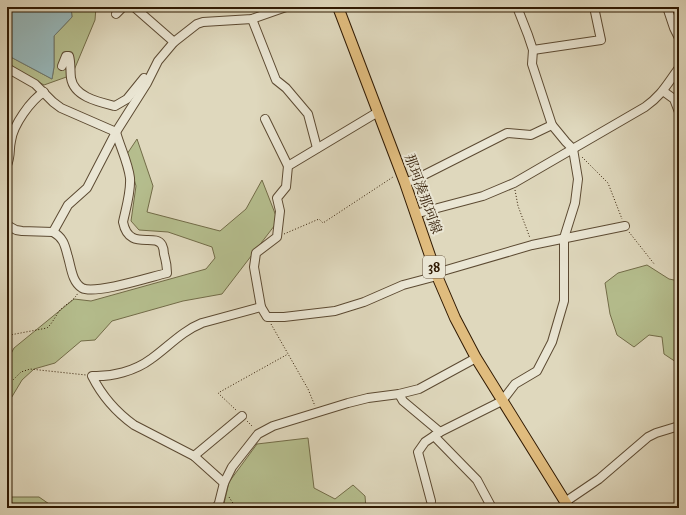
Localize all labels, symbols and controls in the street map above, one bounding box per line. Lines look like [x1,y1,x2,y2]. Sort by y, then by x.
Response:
street label: 那珂湊那珂線 [401,152,445,236]
road number: 38 [423,256,445,278]

